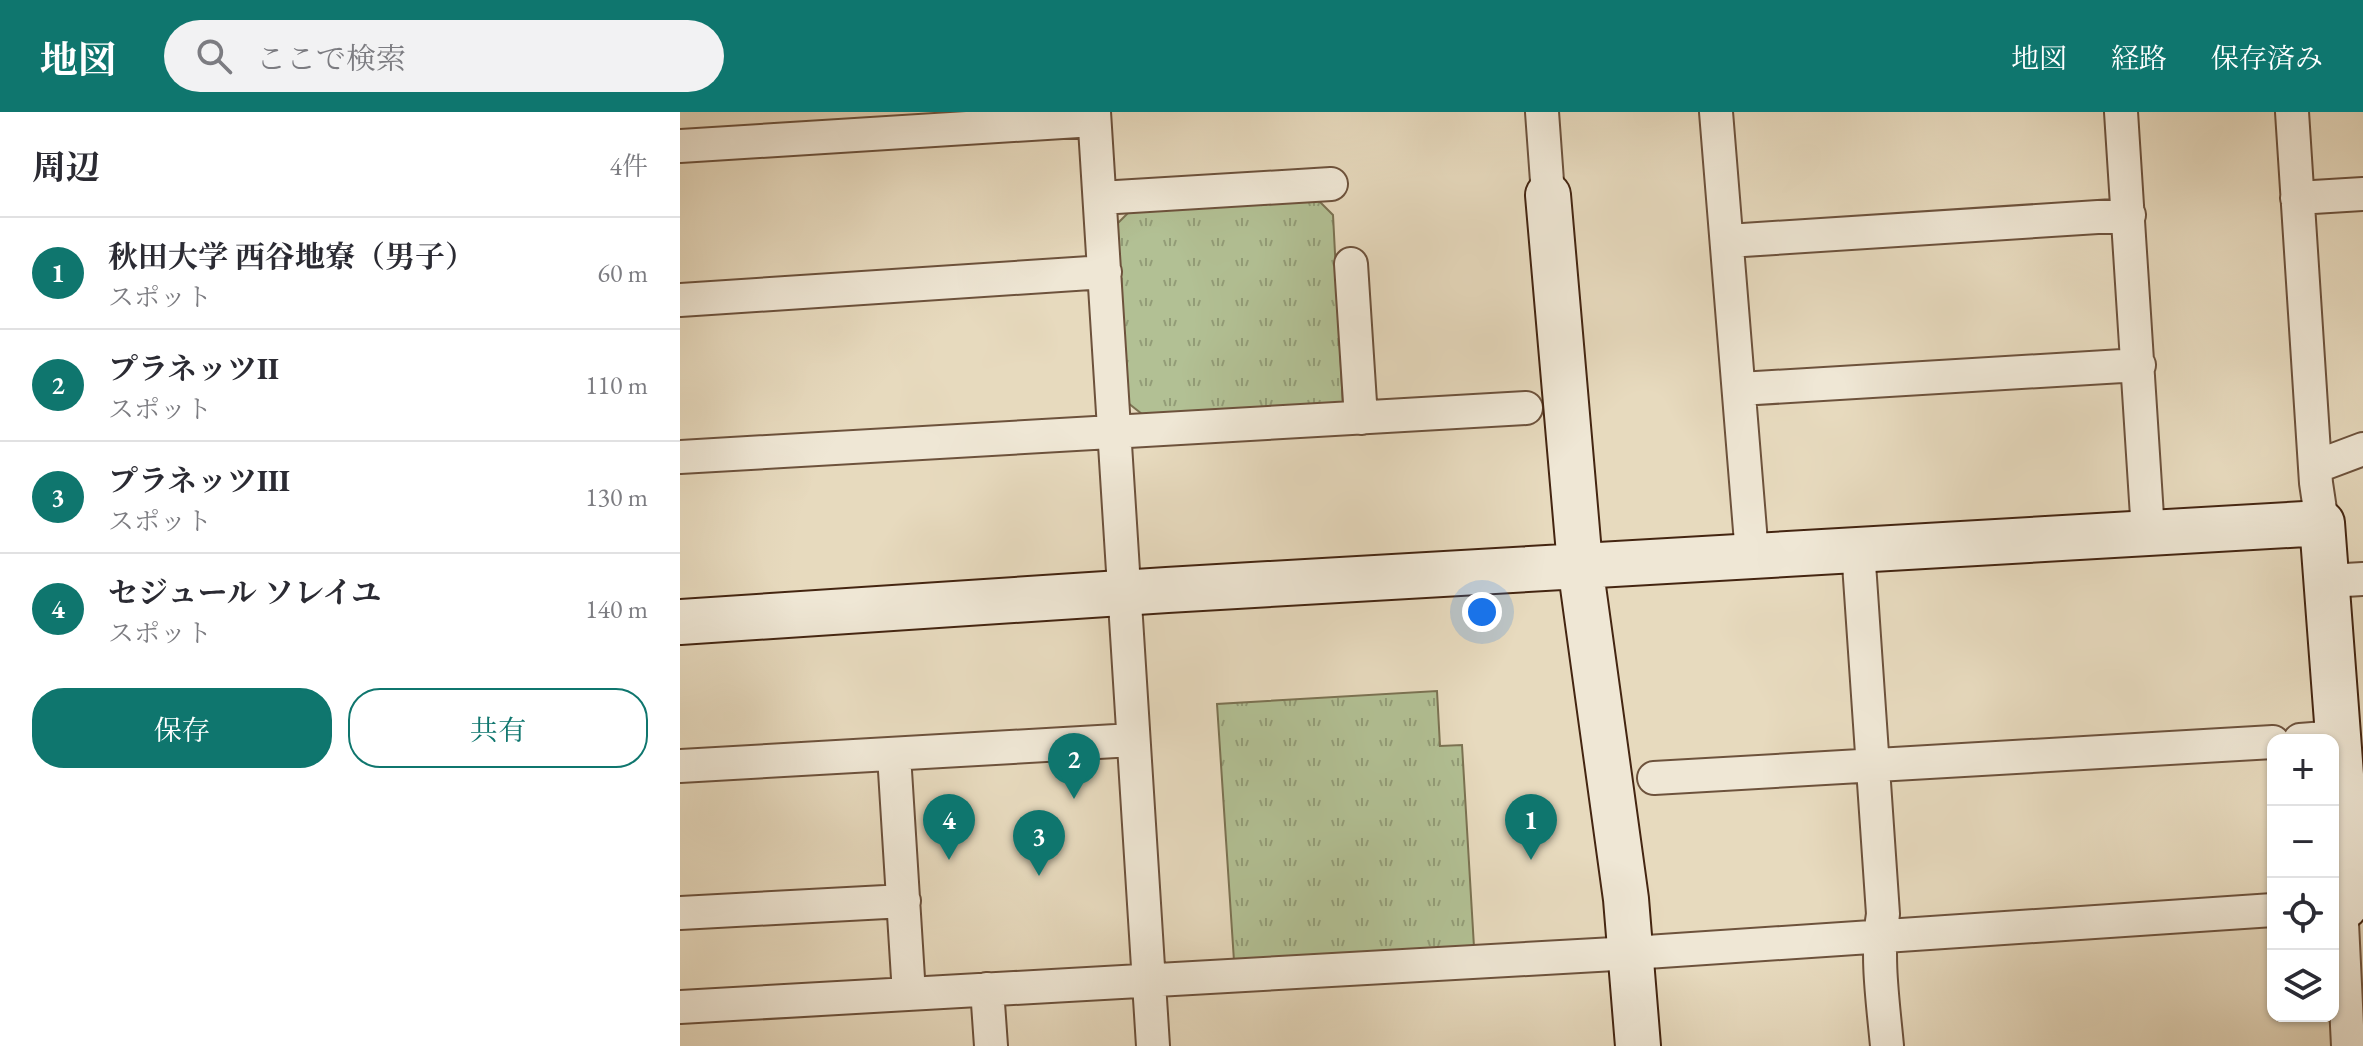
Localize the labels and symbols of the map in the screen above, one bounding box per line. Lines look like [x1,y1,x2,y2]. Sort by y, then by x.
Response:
your location [1462,592,1502,632]
pin: 2 [1048,733,1100,799]
pin: 4 [923,794,975,860]
pin: 1 [1505,794,1557,860]
pin: 3 [1013,810,1065,876]

